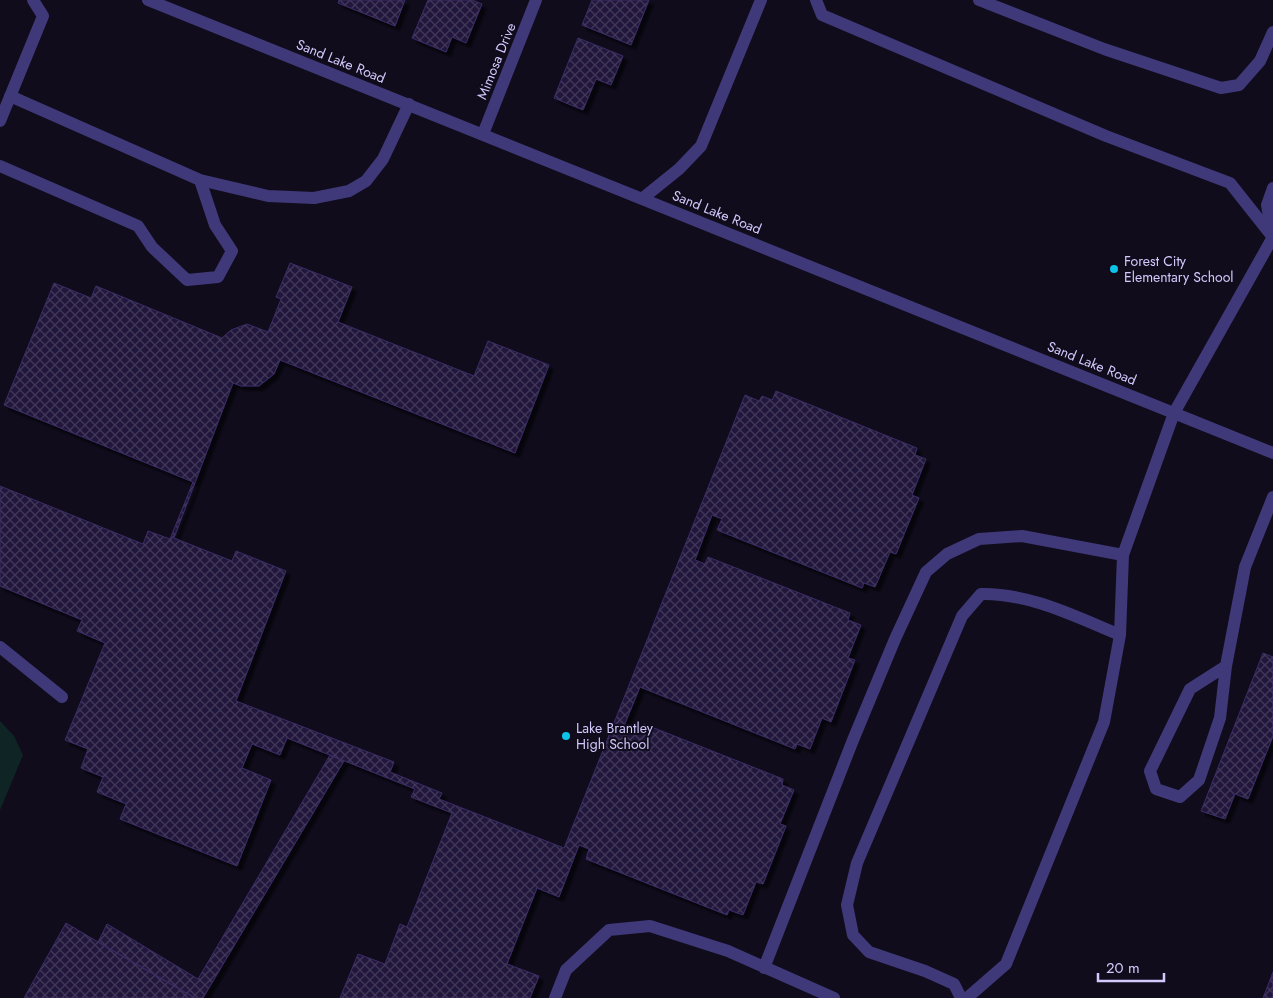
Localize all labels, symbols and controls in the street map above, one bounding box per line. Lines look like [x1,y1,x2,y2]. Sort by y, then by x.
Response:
street label: Mimosa Drive [472,20,520,102]
street label: Sand Lake Road [293,34,389,88]
street label: Sand Lake Road [669,185,765,239]
place label: Forest City Elementary School [1124,251,1234,287]
marker: Forest City Elementary School [1108,263,1120,275]
street label: Sand Lake Road [1044,336,1140,390]
place label: Lake Brantley High School [576,718,654,754]
marker: Lake Brantley High School [560,730,572,742]
scale bar [1098,950,1164,982]
text: 20 m [1106,957,1140,979]

